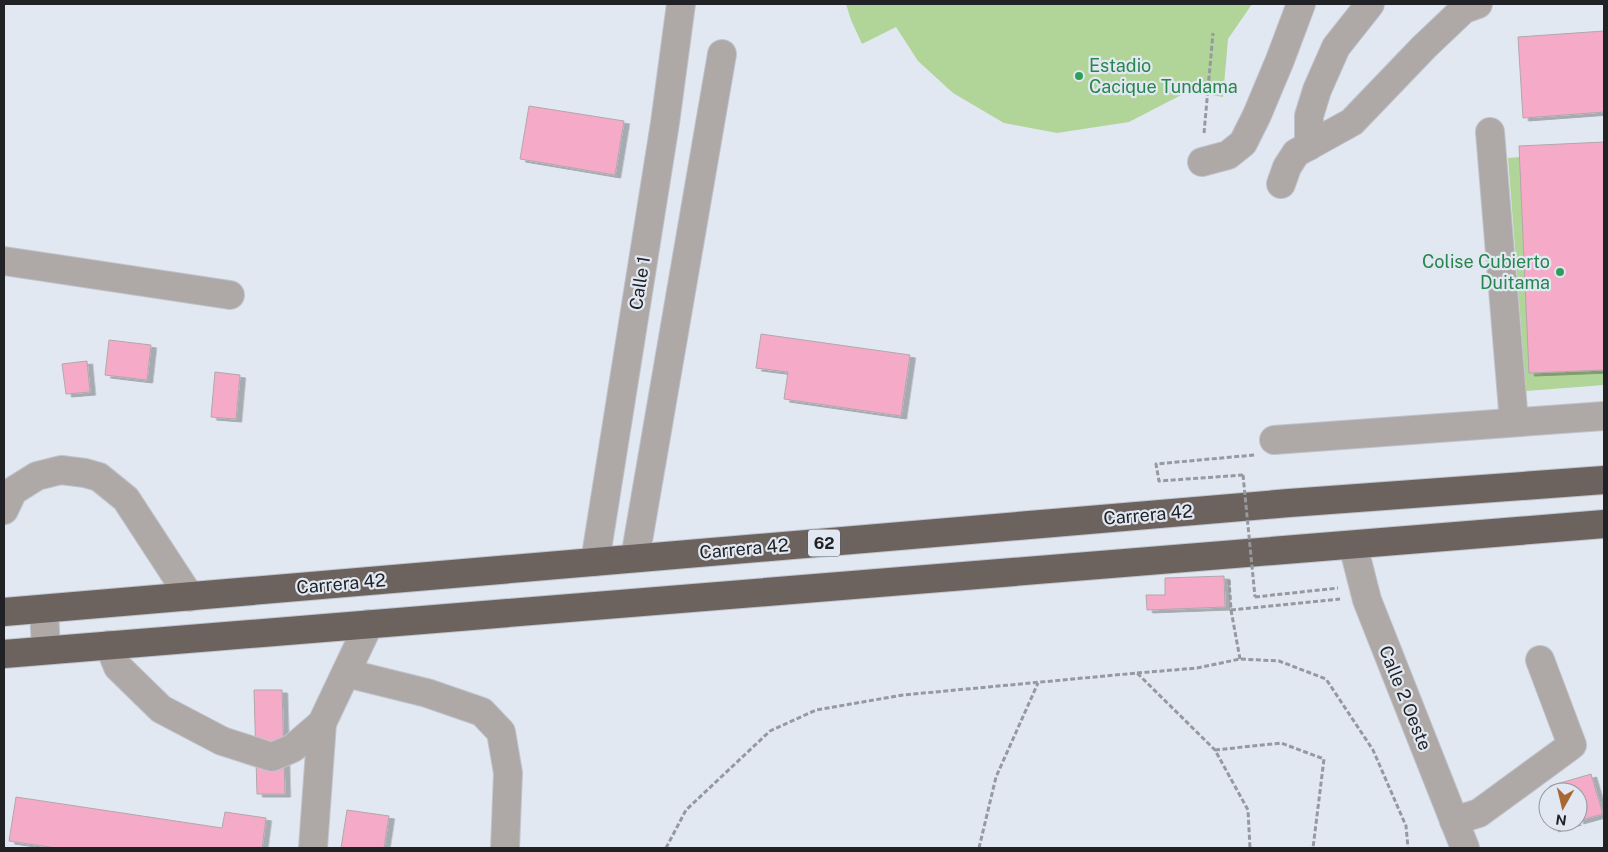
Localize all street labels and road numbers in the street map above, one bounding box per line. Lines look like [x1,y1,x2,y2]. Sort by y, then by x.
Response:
street label: Calle 1 [625,255,654,311]
street label: Carrera 42 [1102,500,1193,529]
road number: 62 [808,530,840,556]
street label: Carrera 42 [698,534,789,563]
street label: Carrera 42 [295,569,386,598]
street label: Calle 2 Oeste [1375,642,1436,753]

